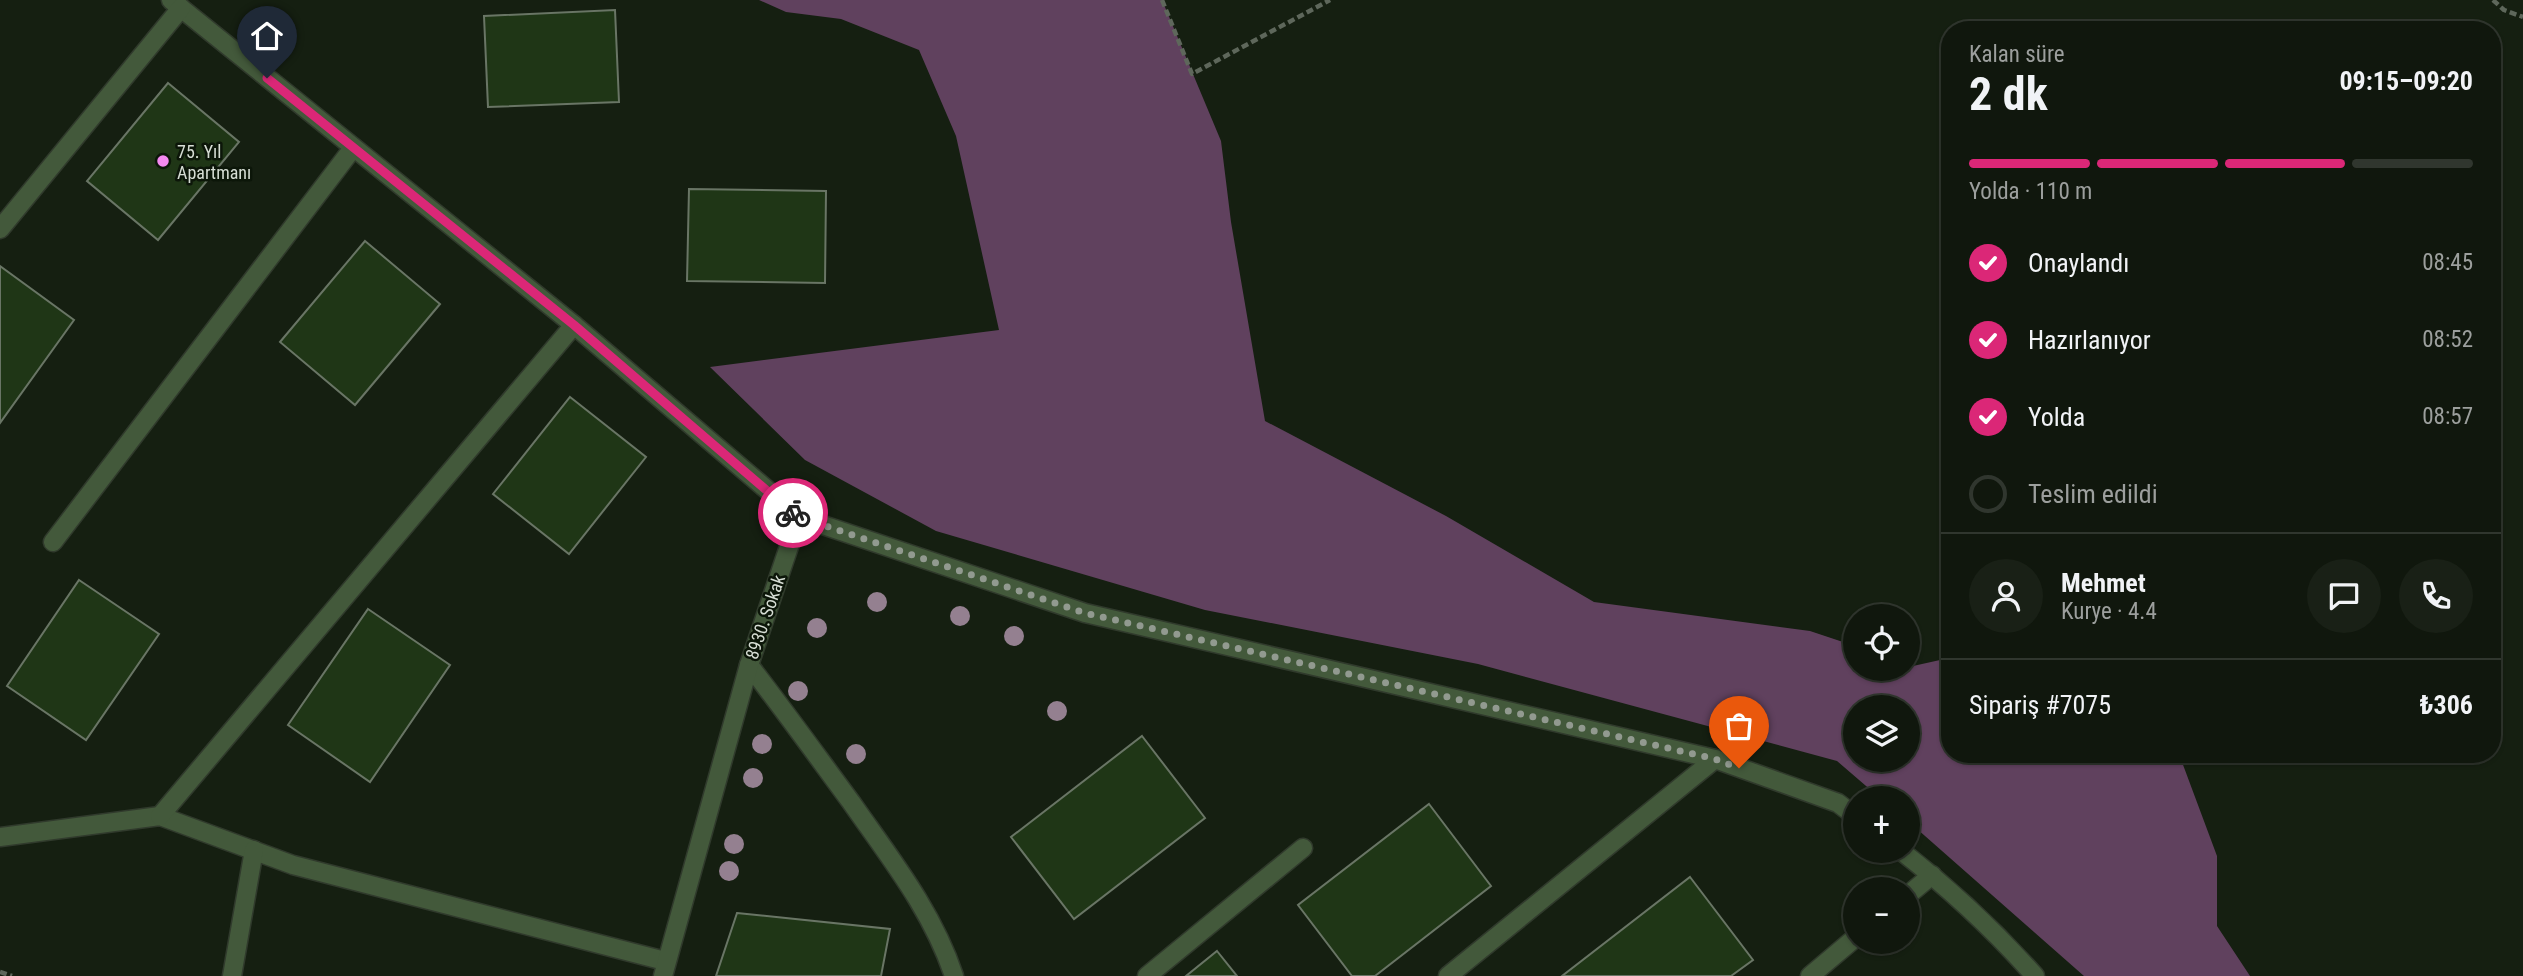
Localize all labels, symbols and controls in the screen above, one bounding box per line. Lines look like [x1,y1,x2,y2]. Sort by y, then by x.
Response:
pin [237,6,297,78]
icon: home [248,17,286,55]
text: Kalan süre [1969,41,2064,68]
text: 09:15–09:20 [2339,66,2473,96]
text: 2 dk [1969,67,2048,121]
place label: 75. Yıl Apartmanı [177,141,251,183]
marker: 75. Yıl Apartmanı [155,153,171,169]
text: Yolda · 110 m [1969,178,2092,205]
icon: check [1969,244,2007,282]
text: Onaylandı [2028,248,2129,278]
text: 08:45 [2422,249,2473,276]
icon: check [1969,321,2007,359]
text: Hazırlanıyor [2028,325,2151,355]
text: 08:52 [2422,326,2473,353]
icon: check [1969,398,2007,436]
text: Yolda [2028,402,2085,432]
text: 08:57 [2422,403,2473,430]
courier [758,478,828,548]
text: Teslim edildi [2028,479,2158,509]
icon: bike [774,494,812,532]
button: person [1969,559,2043,633]
button: chat [2307,559,2381,633]
button: phone [2399,559,2473,633]
text: Mehmet [2061,568,2146,598]
street label: 8930. Sokak [741,572,789,662]
text: Kurye · 4.4 [2061,598,2157,625]
map controls [1843,604,1920,954]
button: locate [1843,604,1920,681]
text: Sipariş #7075 [1969,690,2111,720]
text: ₺306 [2420,690,2473,720]
button: layers [1843,695,1920,772]
pin [1709,696,1769,768]
icon: bag [1720,707,1758,745]
button: + [1843,786,1920,863]
button: − [1843,877,1920,954]

